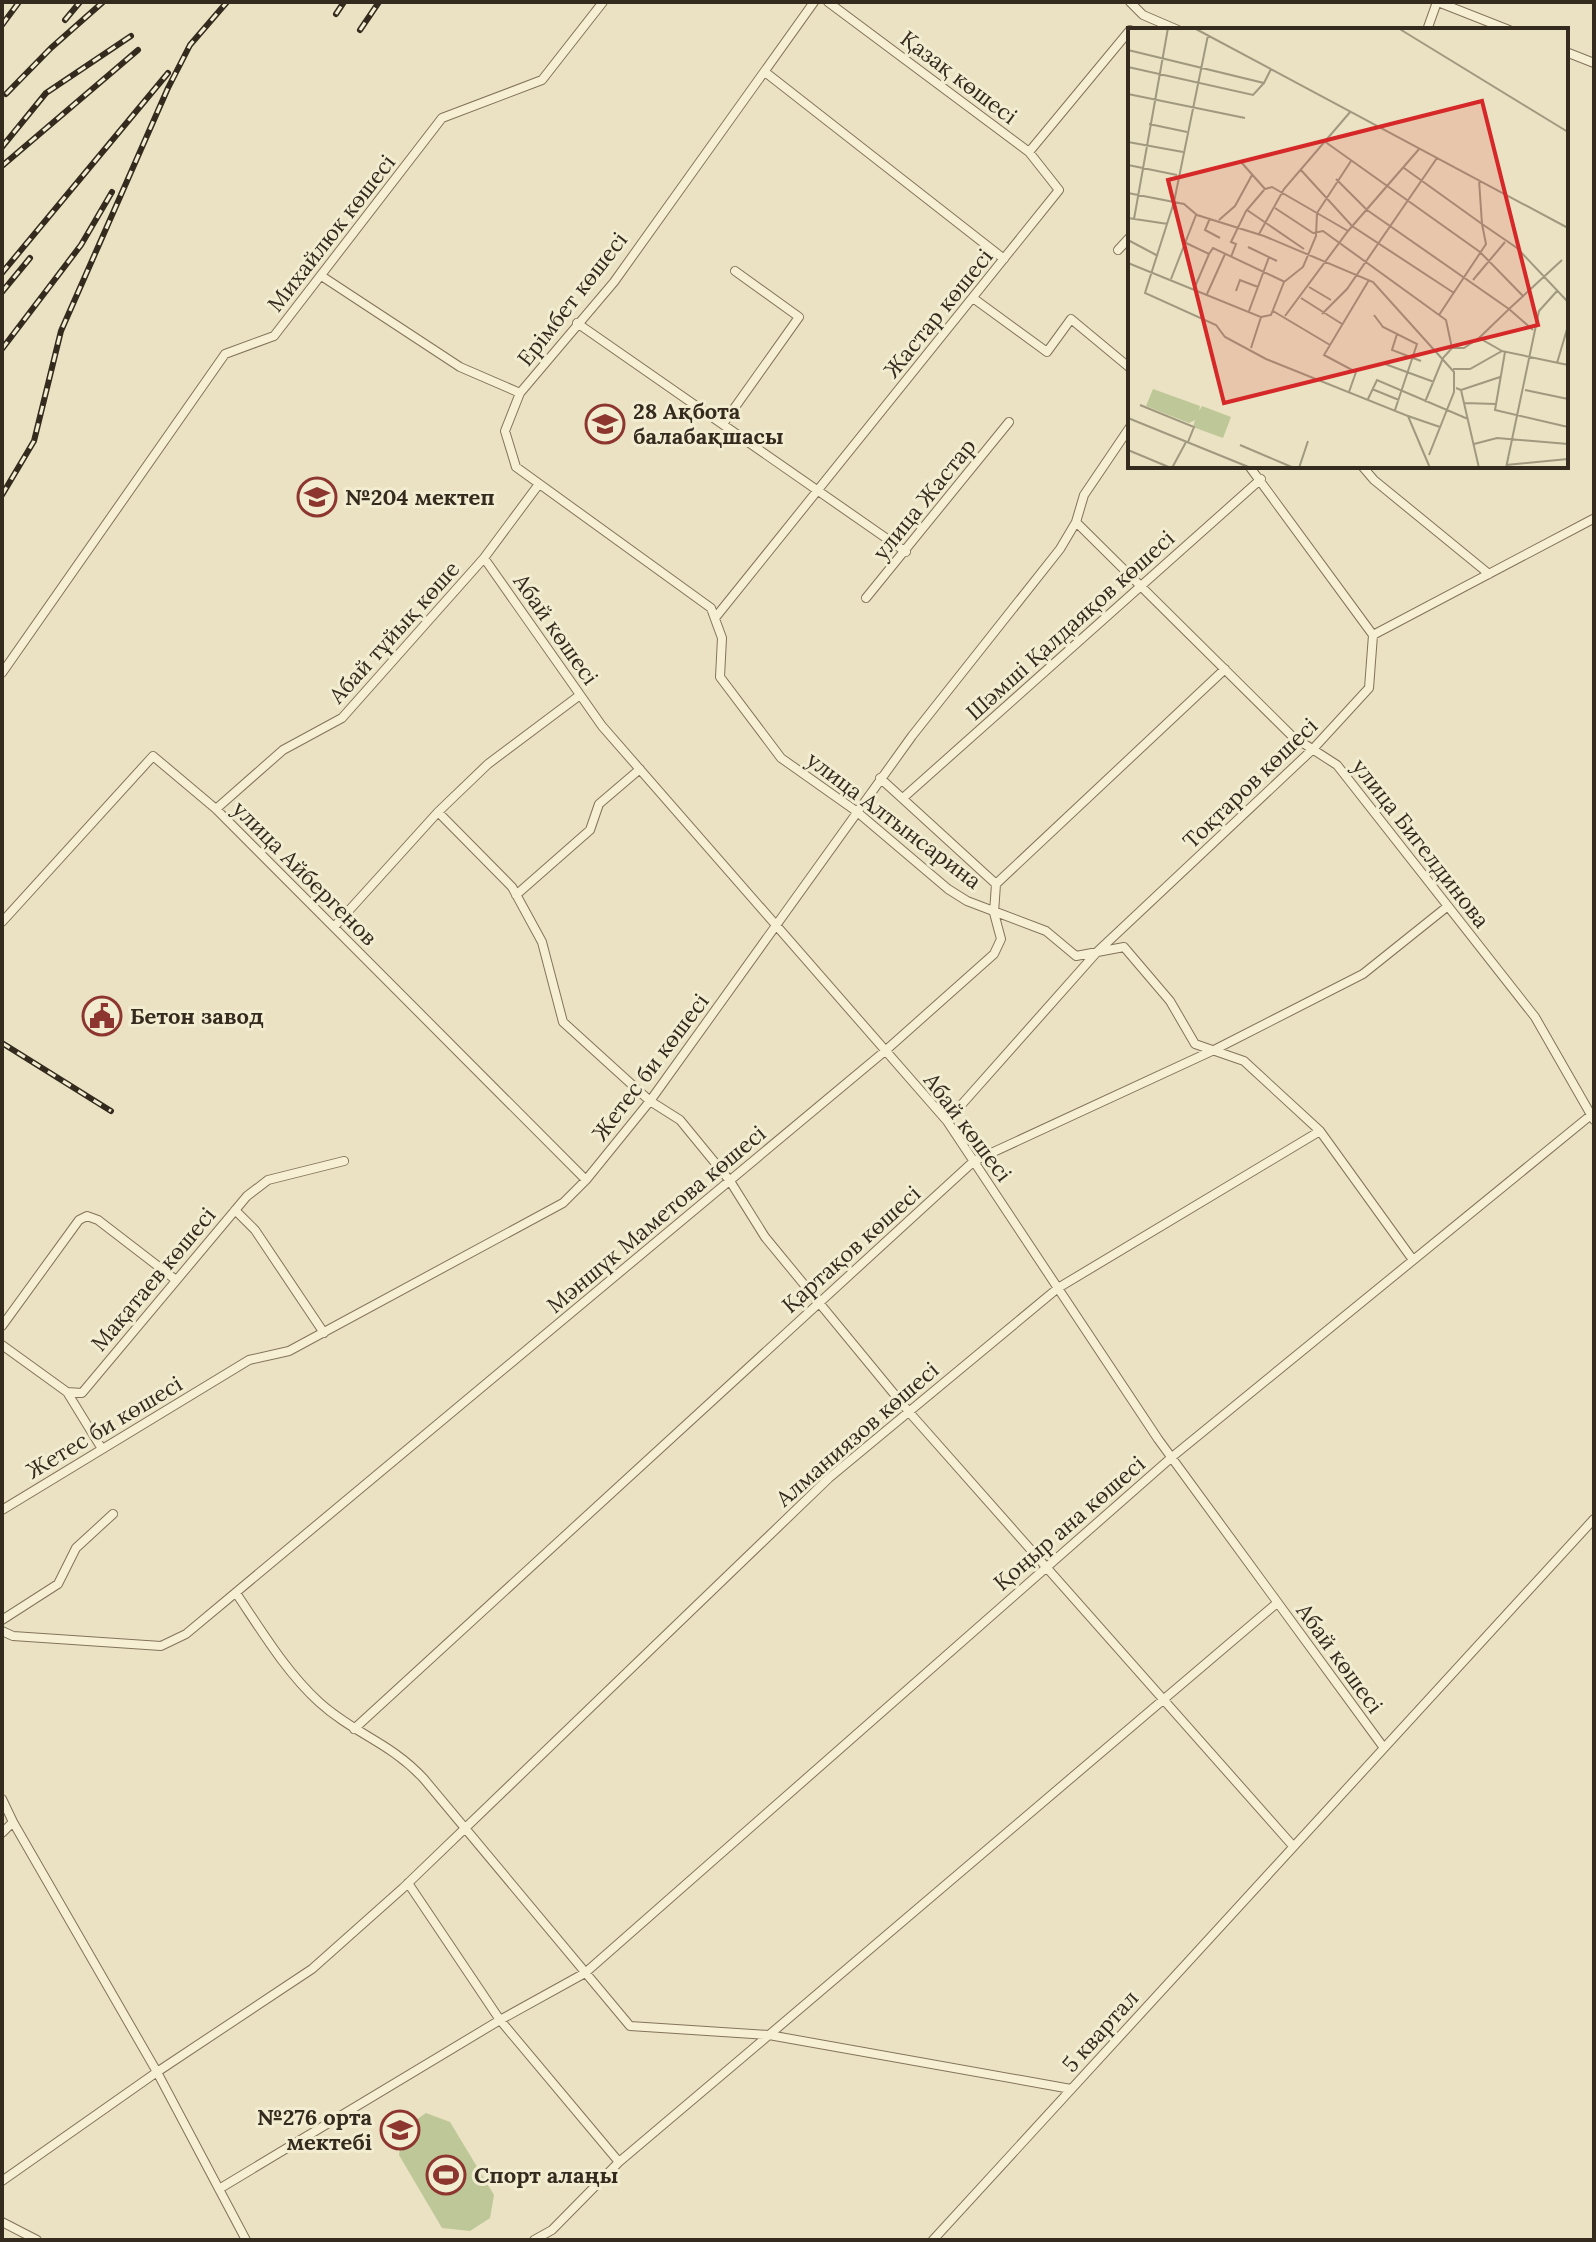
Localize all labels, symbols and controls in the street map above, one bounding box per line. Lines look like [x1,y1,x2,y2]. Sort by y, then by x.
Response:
street label: Қазақ көшесі [895,24,1023,130]
inset map [1128,28,1568,468]
street label: Михайлюк көшесі [261,149,401,317]
street label: Ерімбет көшесі [511,226,633,372]
street label: Жастар көшесі [877,243,999,383]
place label: 28 Ақбота балабақшасы [633,397,784,450]
school or university icon: 28 Ақбота балабақшасы [584,403,626,445]
street label: улица Жастар [866,432,982,566]
school or university icon: №204 мектеп [296,476,338,518]
place label: №204 мектеп [345,483,495,511]
street label: Шәмші Қалдаяқов көшесі [960,524,1180,726]
street label: Абай тұйық көше [322,555,465,710]
street label: Абай көшесі [507,567,605,690]
street label: Тоқтаров көшесі [1177,712,1323,854]
street label: улица Алтынсарина [801,745,987,895]
street label: улица Бигелдинова [1346,753,1496,933]
street label: улица Айбергенов [227,795,383,951]
street label: Жетес би көшесі [586,988,714,1146]
public building icon: Бетон завод [81,995,123,1037]
place label: Бетон завод [130,1002,264,1030]
street label: Абай көшесі [917,1066,1018,1187]
street label: Мәншүк Маметова көшесі [541,1119,771,1319]
street label: Қартақов көшесі [776,1179,926,1319]
street label: Мақатаев көшесі [85,1201,221,1357]
street label: Алманиязов көшесі [769,1356,944,1513]
street label: Жетес би көшесі [21,1369,187,1485]
street label: Қоңыр ана көшесі [987,1450,1151,1596]
street label: Абай көшесі [1290,1597,1389,1718]
street label: 5 квартал [1056,1984,1144,2078]
place label: №276 орта мектебі [257,2103,372,2156]
school or university icon: №276 орта мектебі [379,2109,421,2151]
sports icon: Спорт алаңы [425,2154,467,2196]
place label: Спорт алаңы [474,2161,619,2189]

